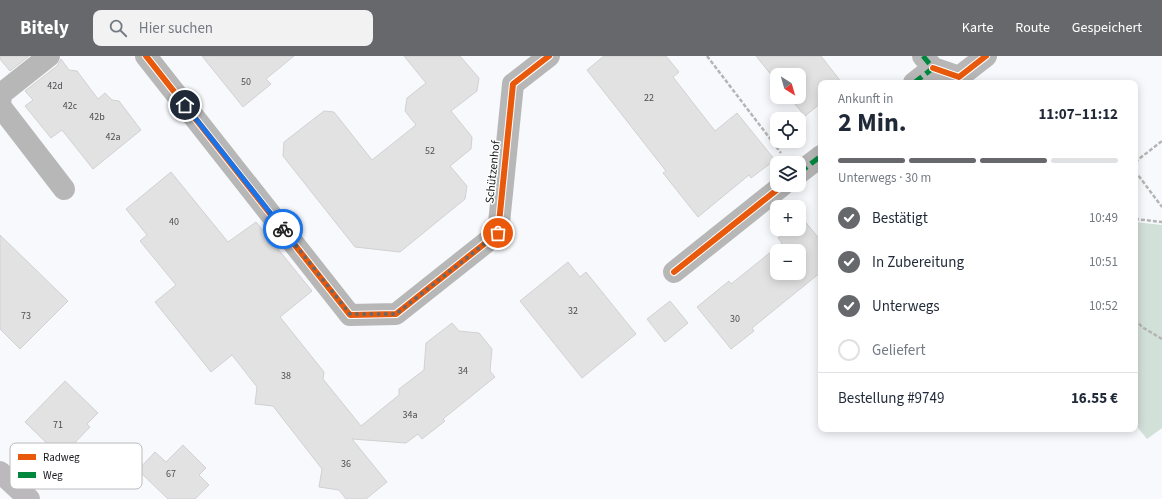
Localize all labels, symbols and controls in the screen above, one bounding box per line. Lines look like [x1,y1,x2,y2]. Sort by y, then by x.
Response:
search box [93,10,373,46]
text: Bitely [20,15,69,42]
icon: search [107,17,129,39]
text: Hier suchen [139,18,213,39]
text: Karte [962,18,993,38]
text: Route [1015,18,1050,38]
text: Gespeichert [1072,18,1142,38]
north arrow [770,68,806,104]
map controls [770,68,806,280]
house number: 50 [241,75,251,89]
house number: 42d [47,79,63,93]
pin [168,88,202,122]
text: Ankunft in [838,90,893,108]
house number: 22 [644,91,654,105]
icon: home [174,94,196,116]
house number: 42c [63,99,78,113]
text: 2 Min. [838,104,907,141]
text: 11:07–11:12 [1038,104,1118,125]
house number: 42b [89,110,105,124]
button: locate [770,112,806,148]
house number: 42a [106,130,120,144]
street label: Schützenhof [481,139,505,204]
house number: 52 [425,144,435,158]
button: layers [770,156,806,192]
text: Unterwegs · 30 m [838,169,931,187]
button: + [770,200,806,236]
icon: check [838,207,860,229]
text: Bestätigt [872,208,928,229]
courier [263,209,303,249]
text: 10:49 [1089,209,1118,227]
house number: 40 [169,215,179,229]
pin [481,216,515,250]
icon: bike [272,218,294,240]
icon: bag [487,222,509,244]
button: − [770,244,806,280]
icon: check [838,251,860,273]
text: In Zubereitung [872,252,964,273]
text: 10:51 [1089,253,1118,271]
icon: check [838,295,860,317]
text: Unterwegs [872,296,940,317]
text: 10:52 [1089,297,1118,315]
house number: 32 [568,304,578,318]
house number: 73 [21,309,31,323]
house number: 30 [730,312,740,326]
text: Geliefert [872,340,926,361]
house number: 34 [458,364,468,378]
house number: 38 [281,369,291,383]
text: Bestellung #9749 [838,388,944,409]
text: 16.55 € [1071,388,1118,409]
house number: 34a [403,408,417,422]
house number: 71 [53,418,63,432]
legend [10,443,142,489]
text: Radweg [43,450,80,465]
house number: 36 [341,457,351,471]
house number: 67 [166,467,176,481]
text: Weg [43,468,63,483]

